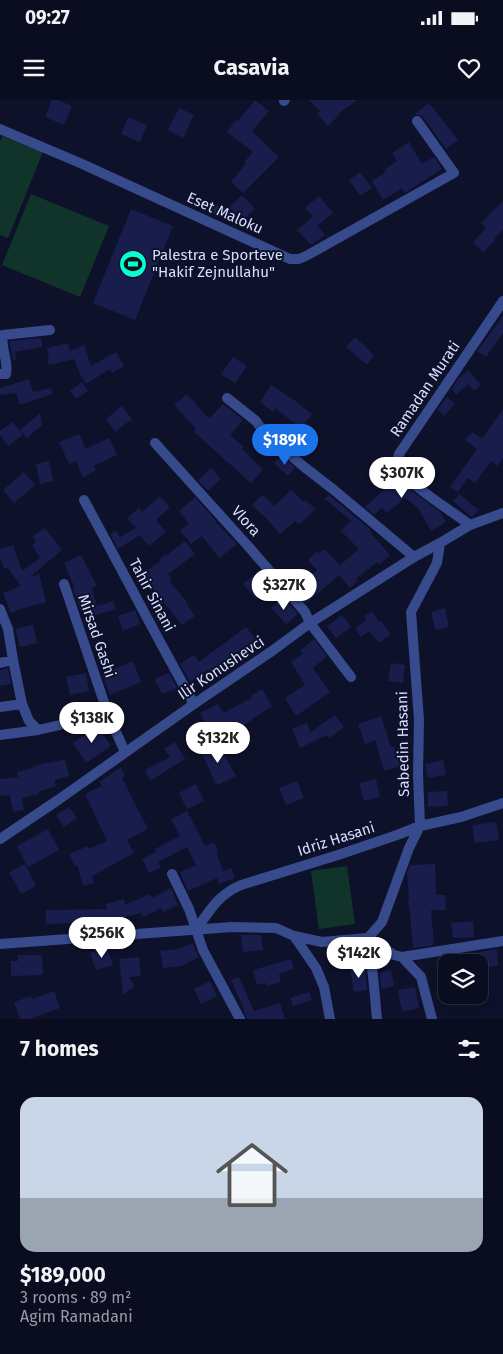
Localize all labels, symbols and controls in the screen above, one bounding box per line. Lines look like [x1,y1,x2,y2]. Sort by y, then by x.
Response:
text: 09:27 [25,6,70,29]
icon: menu [20,54,48,82]
text: Casavia [214,54,289,81]
icon: heart [455,54,483,82]
street label: Eset Maloku [184,188,266,238]
place label: Palestra e Sporteve "Hakif Zejnullahu" [152,246,283,281]
sports icon: Palestra e Sporteve "Hakif Zejnullahu" [118,249,148,279]
street label: Ramadan Murati [386,338,464,440]
pin: $189K [250,424,320,466]
text: $189K [263,430,307,449]
pin: $307K [367,456,437,499]
text: $307K [380,463,424,482]
street label: Vlora [228,502,264,540]
street label: Tahir Sinani [125,555,179,635]
pin: $327K [249,568,319,611]
text: $327K [263,575,305,594]
street label: Mirsad Gashi [74,592,120,680]
street label: Ilir Konushevci [174,632,268,704]
street label: Sabedin Hasani [393,691,413,797]
pin: $138K [57,702,127,744]
text: $138K [70,708,114,727]
pin: $132K [183,722,253,764]
text: $132K [197,728,239,747]
street label: Idriz Hasani [295,818,377,860]
pin: $256K [67,916,137,959]
text: $256K [80,923,124,942]
pin: $142K [324,936,394,979]
text: $142K [338,943,380,962]
map controls [438,954,488,1004]
button: layers [438,954,488,1004]
icon: filters [455,1035,483,1063]
text: 7 homes [20,1036,99,1062]
icon: home [207,1130,297,1220]
text: $189,000 [20,1262,106,1288]
text: 3 rooms · 89 m² [20,1288,131,1307]
text: Agim Ramadani [20,1307,133,1326]

